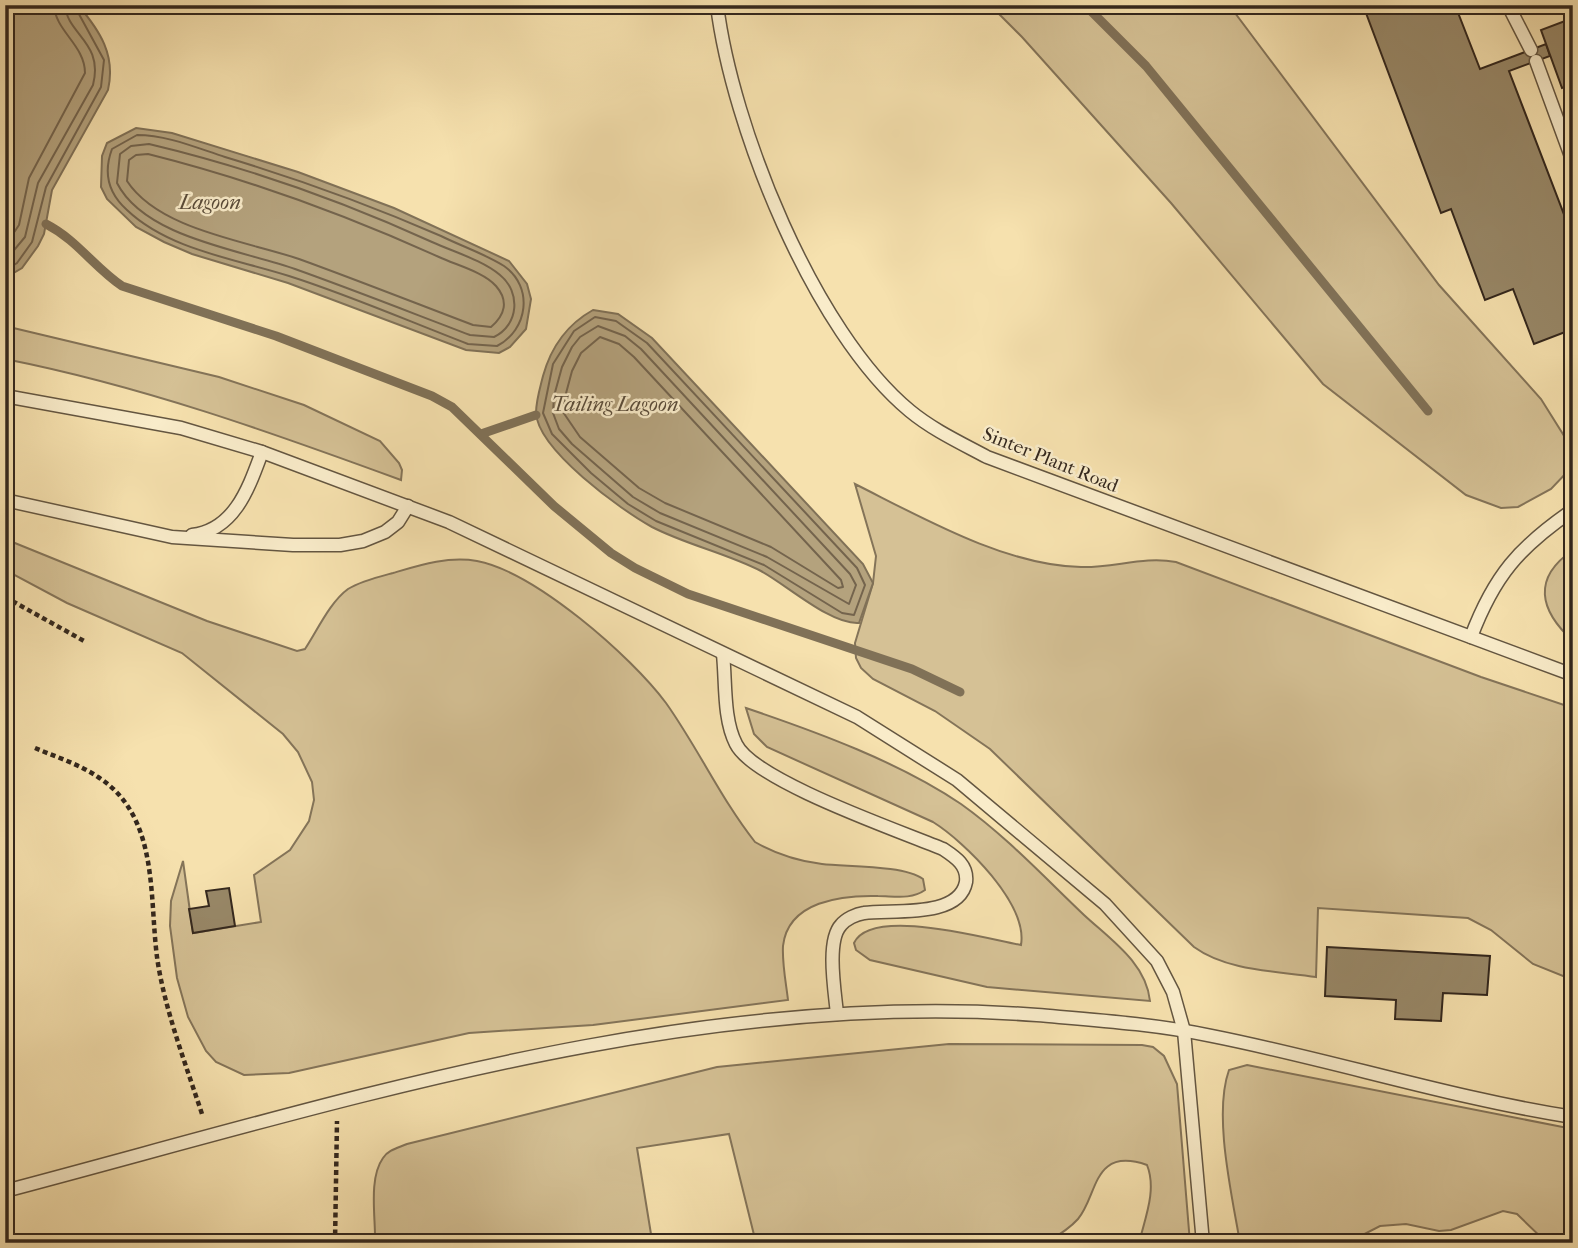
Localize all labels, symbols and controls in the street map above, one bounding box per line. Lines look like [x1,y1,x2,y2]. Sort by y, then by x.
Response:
water label: Lagoon [177,190,241,214]
water label: Tailing Lagoon [551,392,679,416]
street label: Sinter Plant Road [980,423,1122,497]

